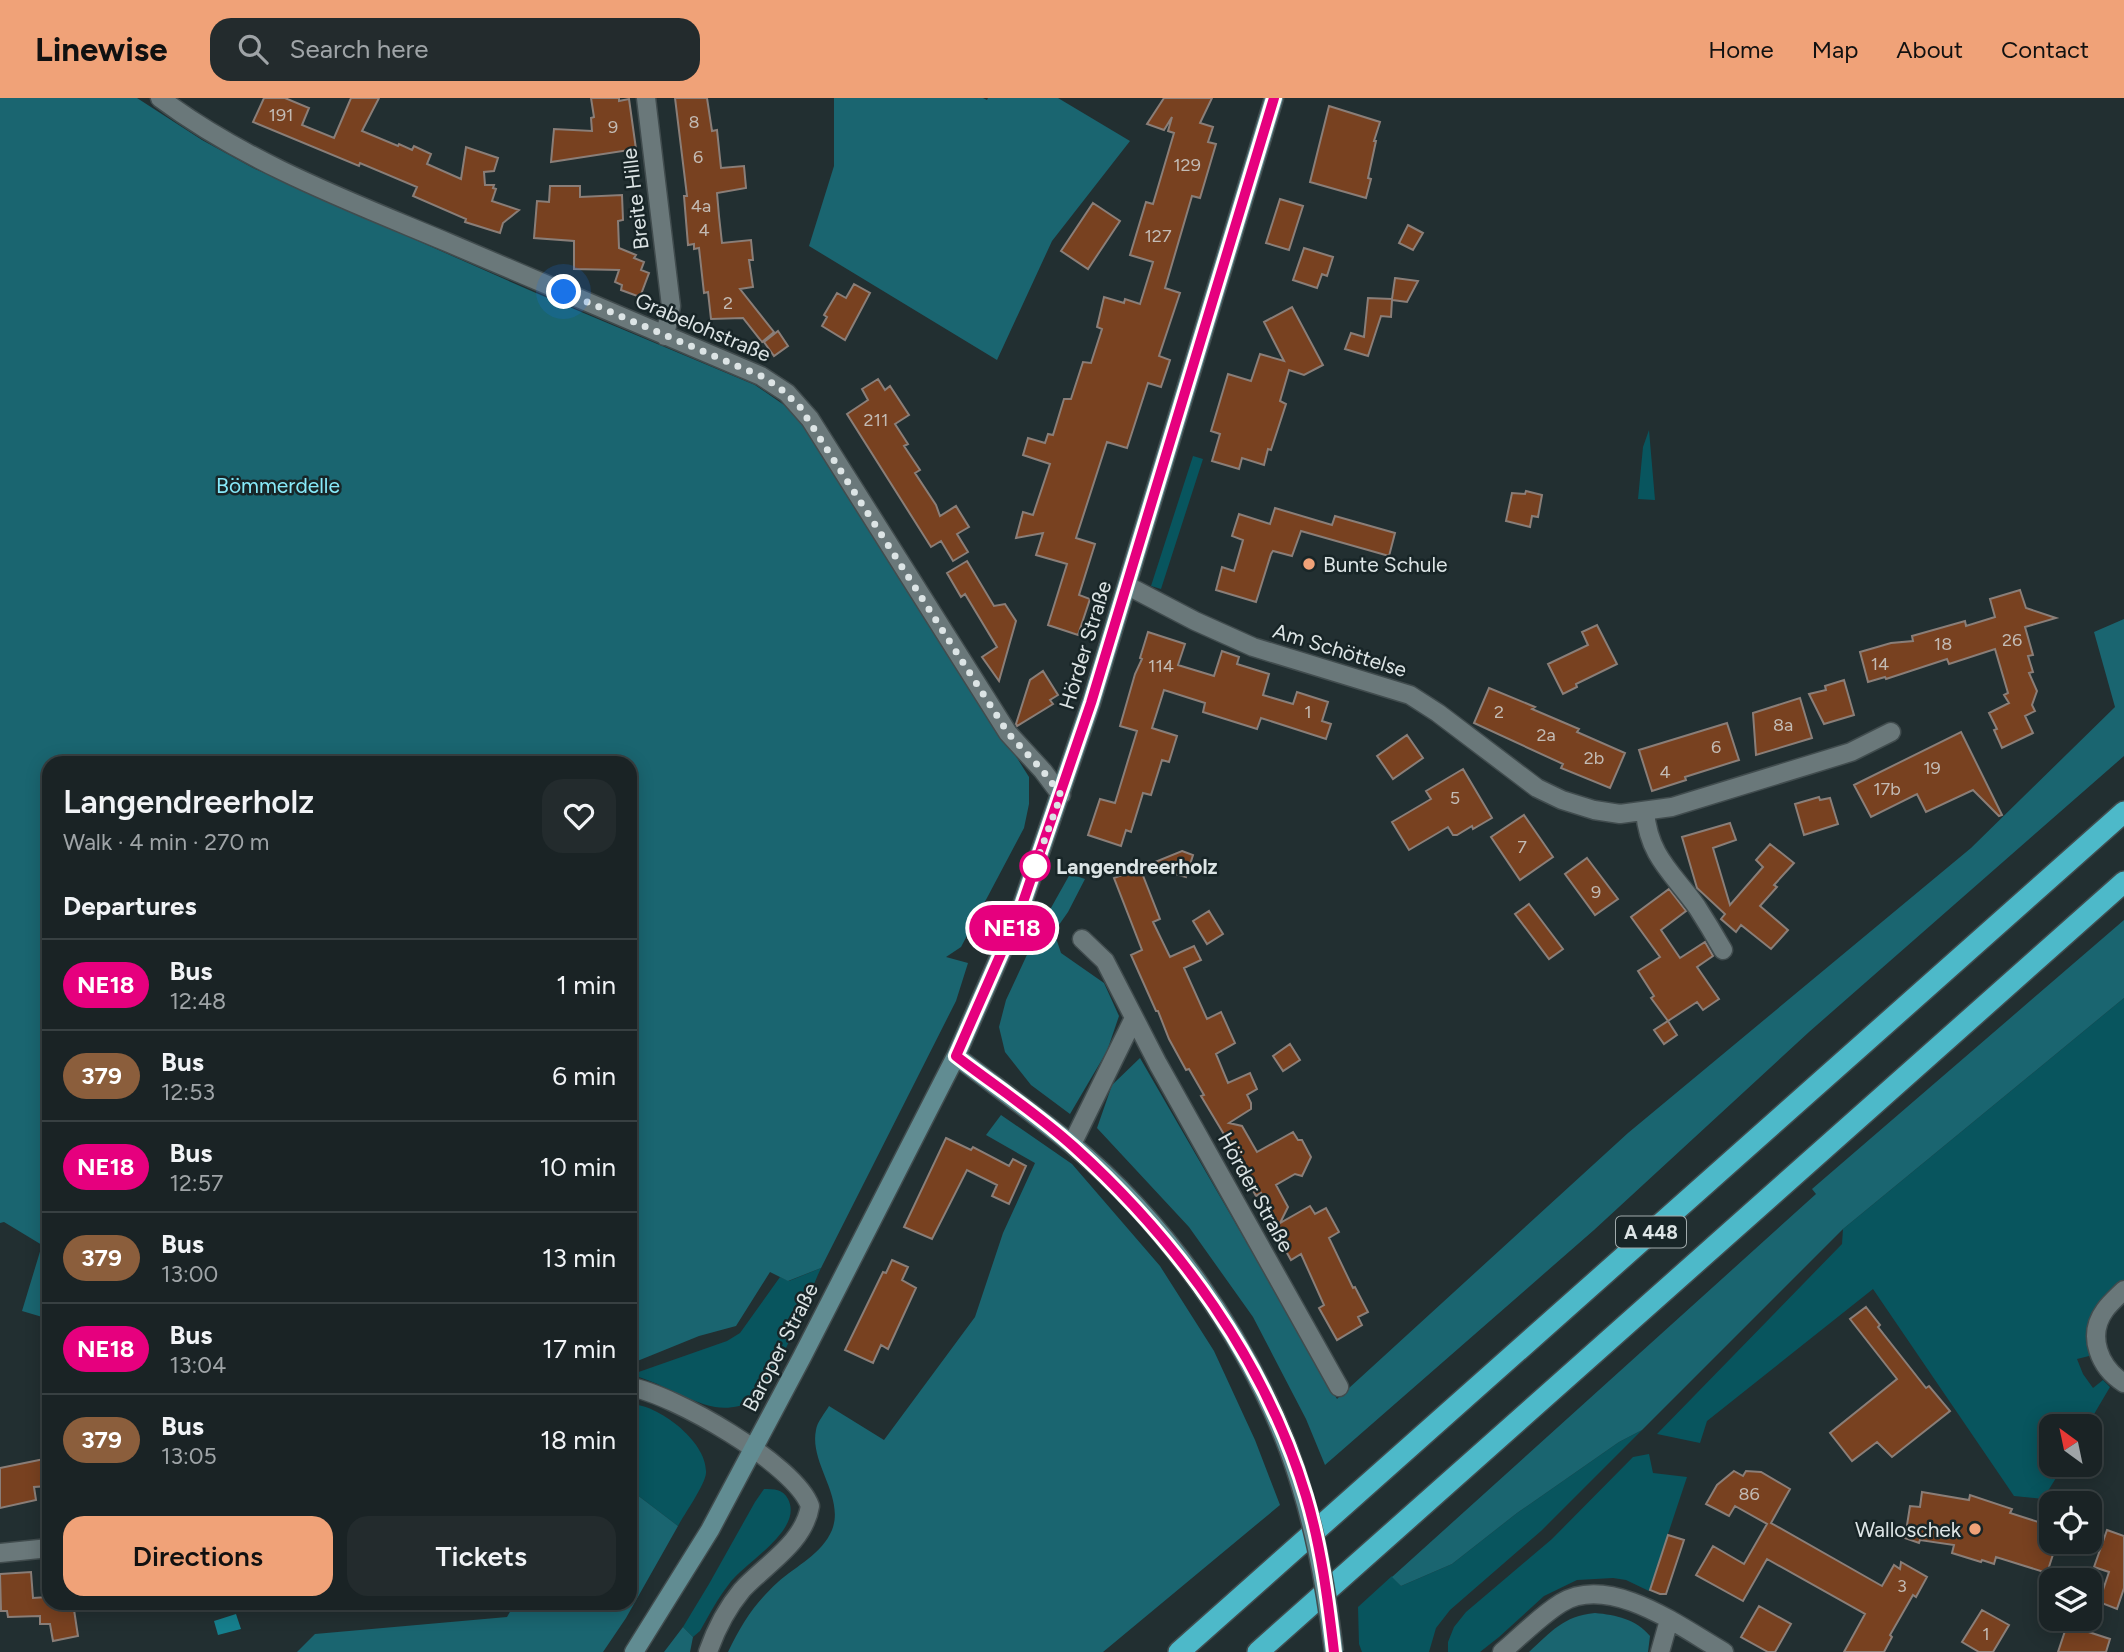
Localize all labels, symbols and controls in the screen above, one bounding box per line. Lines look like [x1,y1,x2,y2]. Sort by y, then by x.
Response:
search box [210,18,700,81]
text: Linewise [35,30,168,69]
icon: search [234,30,272,68]
text: Search here [290,33,428,65]
text: Home [1708,35,1774,64]
text: Map [1812,35,1858,64]
text: About [1896,35,1963,64]
text: Contact [2001,35,2089,64]
house number: 191 [268,104,294,126]
house number: 8 [688,111,700,133]
house number: 9 [608,116,618,138]
house number: 6 [693,146,703,168]
street label: Breite Hille [616,147,654,251]
house number: 129 [1173,154,1201,176]
house number: 4a [691,195,711,217]
house number: 4 [698,219,710,241]
house number: 127 [1144,225,1172,247]
your location [546,274,581,309]
street label: Grabelohstraße [631,287,775,367]
house number: 2 [723,292,733,314]
house number: 211 [864,409,888,431]
park label: Bömmerdelle [216,473,340,498]
place label: Bunte Schule [1323,552,1448,577]
marker: Bunte Schule [1301,556,1317,572]
street label: Hörder Straße [1054,578,1116,712]
street label: Am Schöttelse [1270,618,1410,682]
house number: 26 [2002,629,2022,651]
house number: 18 [1934,633,1952,655]
house number: 14 [1871,653,1889,675]
house number: 114 [1148,655,1174,677]
house number: 1 [1304,701,1312,723]
house number: 2 [1494,701,1504,723]
house number: 8a [1773,714,1793,736]
house number: 2a [1536,724,1556,746]
house number: 6 [1711,736,1721,758]
house number: 2b [1584,747,1604,769]
house number: 19 [1923,757,1941,779]
house number: 4 [1659,761,1671,783]
house number: 17b [1873,778,1901,800]
button: heart [542,779,616,853]
text: Langendreerholz [63,782,314,821]
house number: 5 [1450,787,1460,809]
text: Walk · 4 min · 270 m [63,828,269,856]
house number: 7 [1517,836,1527,858]
marker: Langendreerholz [1020,851,1050,881]
place label: Langendreerholz [1056,854,1218,879]
house number: 9 [1591,881,1601,903]
text: Departures [63,890,197,922]
line badge: NE18 [963,905,1061,951]
text: NE18 [983,913,1041,942]
text: Bus [170,955,212,987]
text: 1 min [556,969,616,1001]
text: NE18 [77,970,135,999]
text: 12:48 [170,987,226,1015]
text: Bus [161,1046,204,1078]
text: 6 min [552,1060,616,1092]
text: 379 [81,1061,122,1090]
text: 12:53 [161,1078,215,1106]
street label: Hörder Straße [1213,1128,1299,1256]
text: Bus [170,1137,212,1169]
text: 10 min [540,1151,616,1183]
text: NE18 [77,1152,135,1181]
text: 12:57 [170,1169,223,1197]
road number: A 448 [1616,1216,1686,1248]
text: Bus [161,1228,204,1260]
text: 13 min [542,1242,616,1274]
text: 379 [81,1243,122,1272]
text: 13:00 [161,1260,218,1288]
street label: Baroper Straße [737,1279,823,1415]
text: Bus [170,1319,212,1351]
text: 17 min [542,1333,616,1365]
text: NE18 [77,1334,135,1363]
text: 13:04 [170,1351,226,1379]
text: Bus [161,1410,204,1442]
north arrow [2039,1414,2102,1477]
map controls [2039,1414,2102,1631]
text: 18 min [540,1424,616,1456]
text: 379 [81,1425,122,1454]
text: 13:05 [161,1442,217,1470]
house number: 86 [1738,1483,1760,1505]
button: locate [2039,1491,2102,1554]
button: Directions [63,1516,333,1596]
button: Tickets [347,1516,616,1596]
place label: Walloschek [1855,1517,1962,1542]
marker: Walloschek [1967,1521,1983,1537]
button: layers [2039,1568,2102,1631]
house number: 3 [1897,1575,1907,1597]
house number: 1 [1982,1623,1990,1645]

